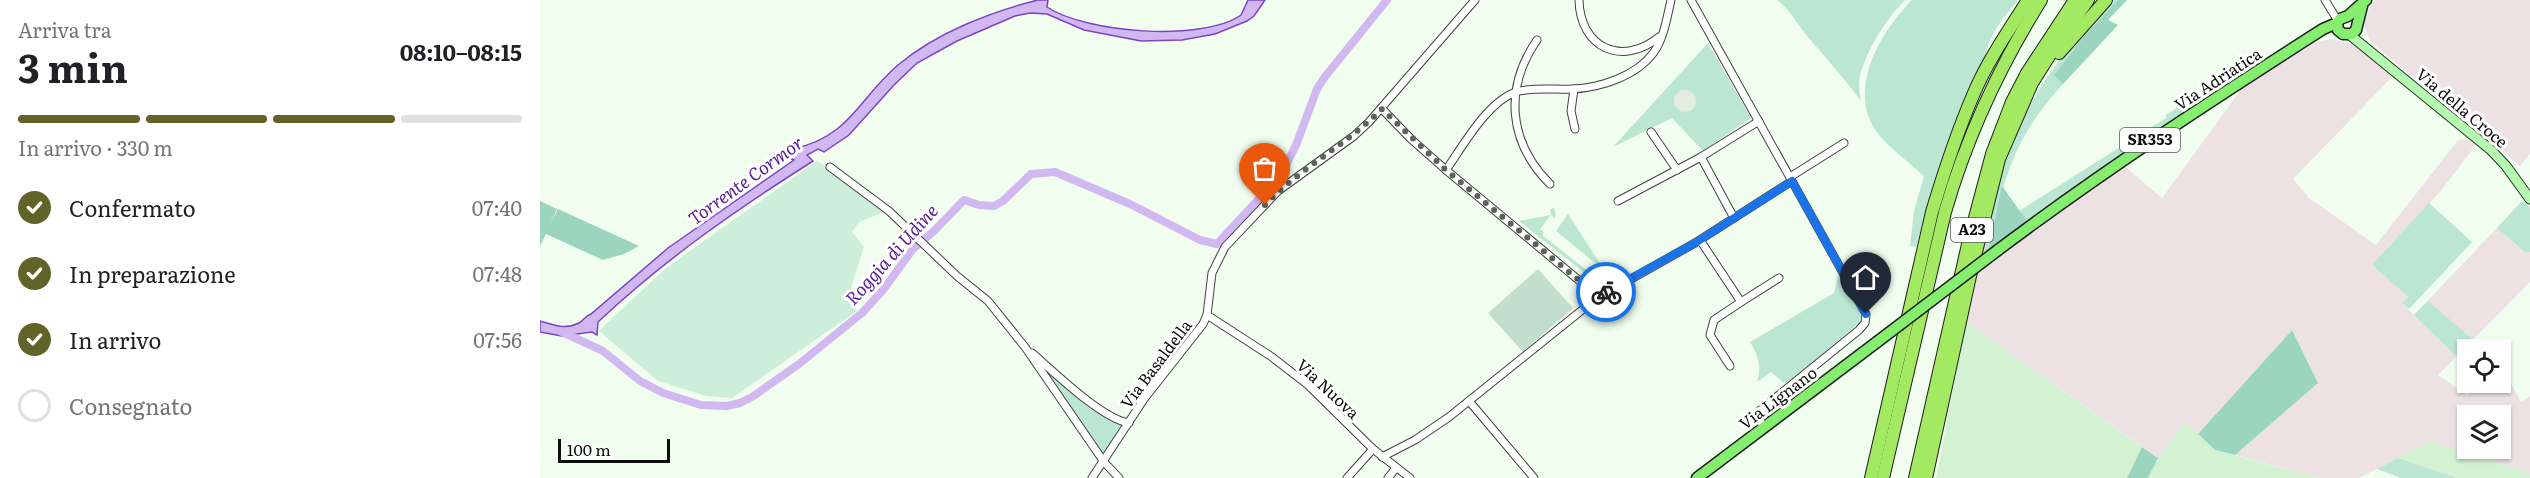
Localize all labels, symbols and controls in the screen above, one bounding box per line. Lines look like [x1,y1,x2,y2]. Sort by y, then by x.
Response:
text: Arriva tra [18,14,112,44]
text: 08:10–08:15 [400,35,522,68]
text: 3 min [18,37,128,95]
street label: Via Adriatica [2169,41,2266,115]
street label: Via della Croce [2412,62,2514,153]
road number: SR353 [2120,128,2180,152]
water label: Torrente Cormor [682,129,808,231]
text: In arrivo · 330 m [18,132,173,162]
pin [1239,143,1290,205]
icon: bag [1248,152,1281,185]
icon: check [18,191,51,224]
text: Confermato [69,191,196,224]
text: 07:40 [472,192,522,222]
water label: Roggia di Udine [838,198,944,310]
road number: A23 [1951,218,1993,242]
pin [1840,252,1891,314]
icon: check [18,257,51,290]
text: In preparazione [69,257,236,290]
text: 07:48 [472,258,522,288]
icon: home [1849,261,1882,294]
courier [1576,262,1636,322]
icon: bike [1590,276,1623,309]
street label: Via Basaldella [1114,314,1197,413]
icon: check [18,323,51,356]
text: In arrivo [69,323,161,356]
text: 07:56 [473,324,522,354]
map controls [2457,339,2511,459]
button: locate [2457,339,2511,393]
street label: Via Nuova [1292,353,1366,424]
street label: Via Lignano [1733,360,1821,435]
text: Consegnato [69,389,192,422]
button: layers [2457,405,2511,459]
scale bar [558,436,670,464]
text: 100 m [567,437,611,461]

